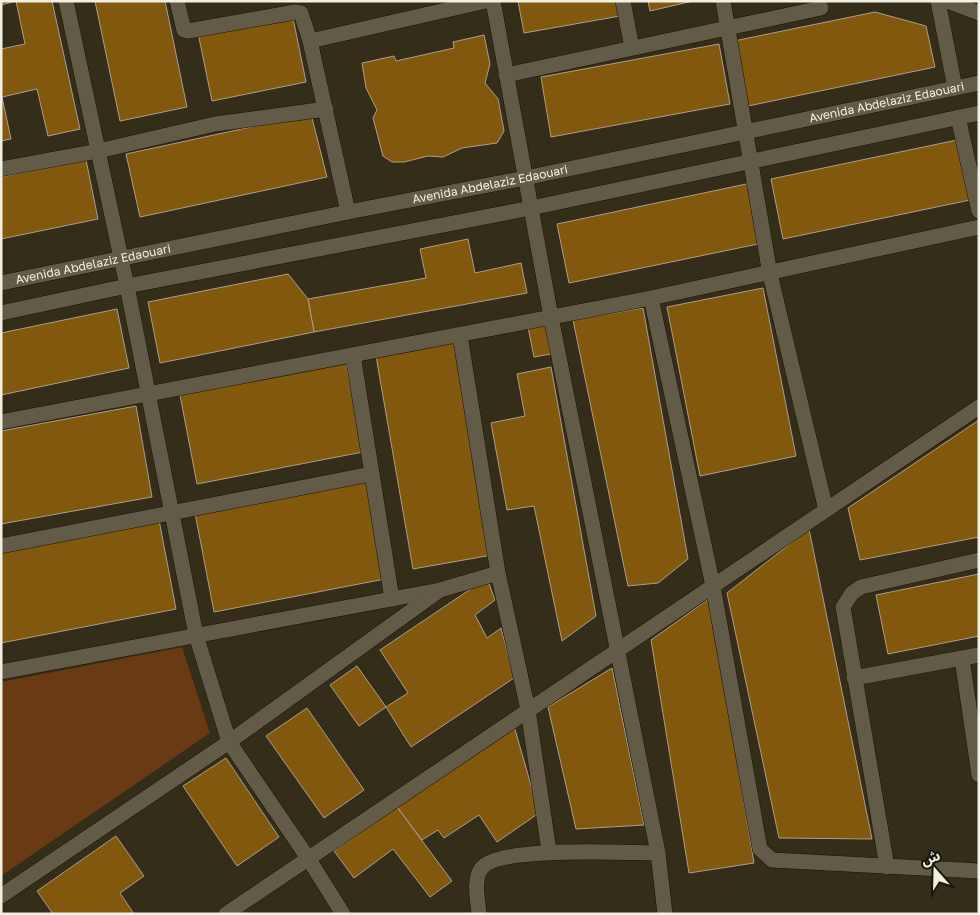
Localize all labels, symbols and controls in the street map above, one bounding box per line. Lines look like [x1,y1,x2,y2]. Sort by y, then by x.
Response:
street label: Avenida Abdelaziz Edaouari [808,78,966,125]
street label: Avenida Abdelaziz Edaouari [411,161,569,206]
street label: Avenida Abdelaziz Edaouari [14,240,172,287]
north arrow [910,845,960,895]
text: ش [918,846,942,869]

